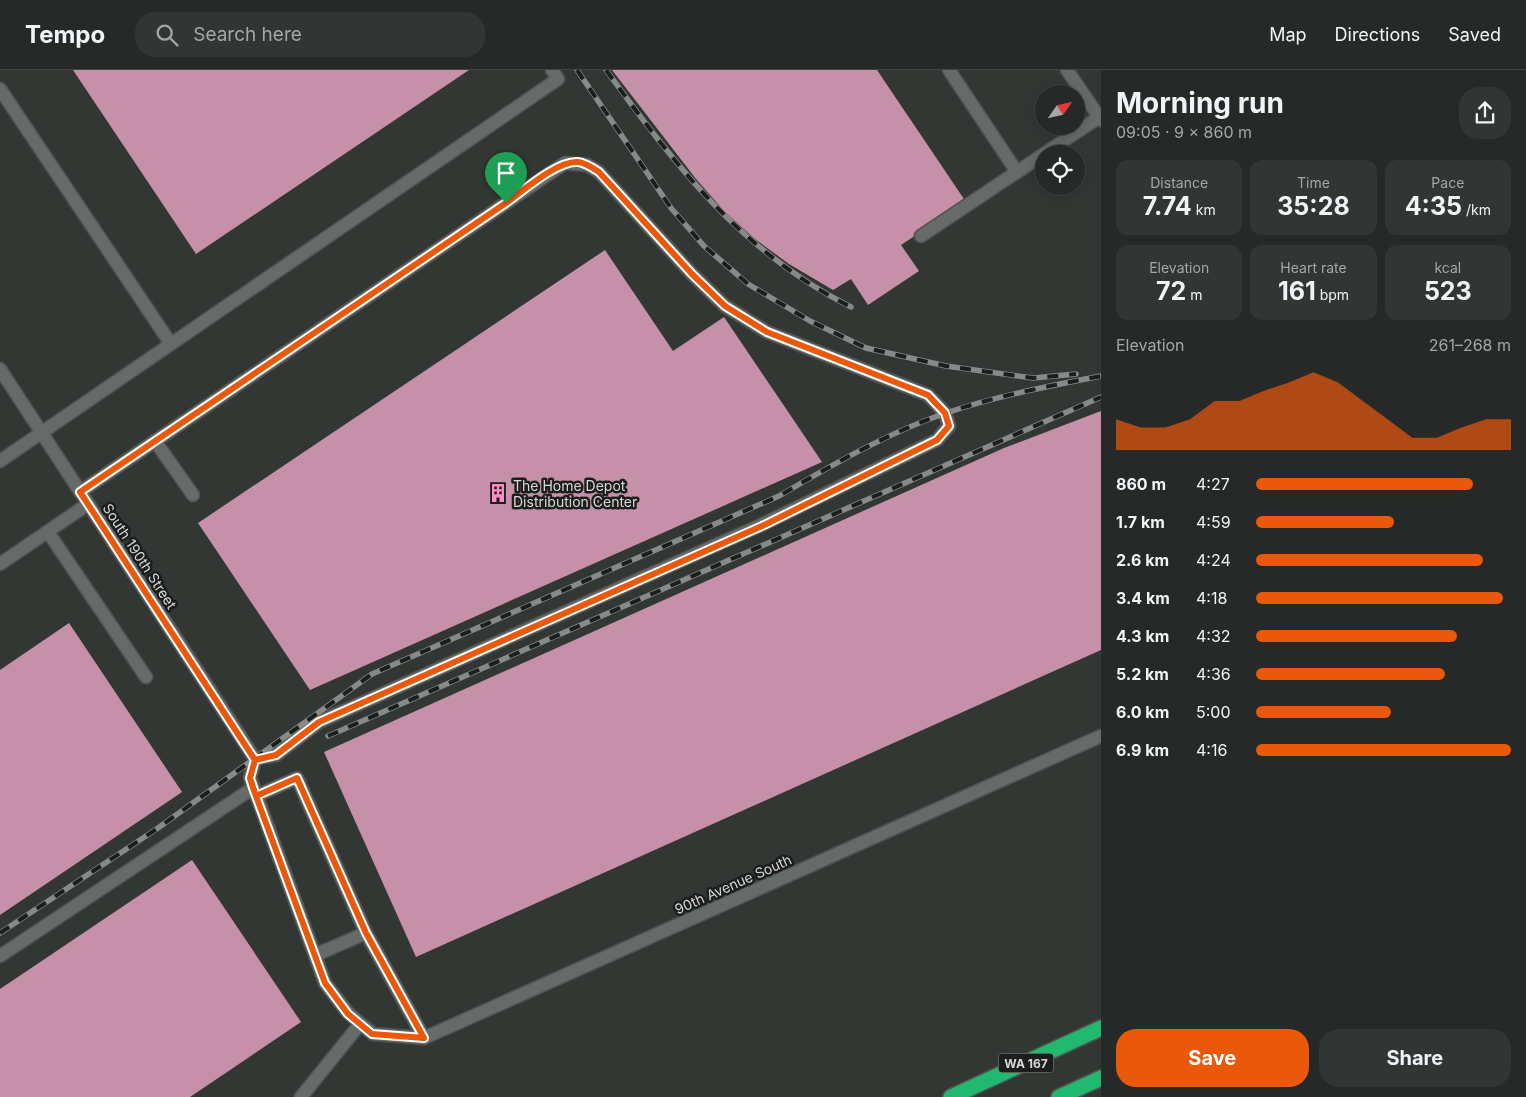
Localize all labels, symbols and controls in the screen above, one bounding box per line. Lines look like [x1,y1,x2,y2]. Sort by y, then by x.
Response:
search box [135,12,485,57]
text: Tempo [25,20,105,49]
icon: search [153,21,181,49]
text: Search here [193,23,302,46]
text: Map [1269,24,1307,45]
text: Directions [1335,24,1420,45]
text: Saved [1448,24,1501,45]
north arrow [1035,85,1085,135]
map controls [1035,85,1085,195]
text: Morning run [1116,86,1284,120]
button: share [1459,87,1511,139]
text: 09:05 · 9 × 860 m [1116,122,1252,142]
button: locate [1035,145,1085,195]
pin [485,152,527,203]
icon: arrive [492,159,520,187]
text: Distance [1150,174,1208,191]
text: Time [1297,174,1330,191]
text: Pace [1431,174,1464,191]
text: 7.74 [1143,191,1192,221]
text: 35:28 [1277,191,1350,221]
text: 4:35 [1405,191,1462,221]
text: km [1192,201,1216,218]
text: /km [1462,201,1491,218]
text: Elevation [1149,259,1209,276]
text: Heart rate [1280,259,1347,276]
text: kcal [1434,259,1461,276]
text: 72 [1156,276,1186,306]
text: 161 [1278,276,1316,306]
text: 523 [1424,276,1472,306]
text: m [1186,286,1202,303]
text: bpm [1316,286,1349,303]
text: Elevation [1116,335,1185,355]
text: 261–268 m [1429,335,1511,355]
text: 860 m [1116,474,1166,494]
text: 4:27 [1196,474,1230,494]
place label: The Home Depot Distribution Center [513,477,637,510]
building icon: The Home Depot Distribution Center [487,482,509,504]
street label: South 190th Street [100,500,181,612]
text: 1.7 km [1116,512,1165,532]
text: 4:59 [1196,512,1231,532]
text: 2.6 km [1116,550,1169,570]
text: 4:24 [1196,550,1231,570]
text: 3.4 km [1116,588,1170,608]
text: 4:18 [1196,588,1227,608]
text: 4.3 km [1116,626,1169,646]
text: 4:32 [1196,626,1231,646]
text: 5.2 km [1116,664,1169,684]
text: 4:36 [1196,664,1231,684]
text: 6.0 km [1116,702,1169,722]
text: 5:00 [1196,702,1231,722]
text: 6.9 km [1116,740,1169,760]
text: 4:16 [1196,740,1227,760]
street label: 90th Avenue South [672,851,794,917]
button: Save [1116,1029,1309,1087]
button: Share [1319,1029,1511,1087]
road number: WA 167 [998,1054,1054,1072]

